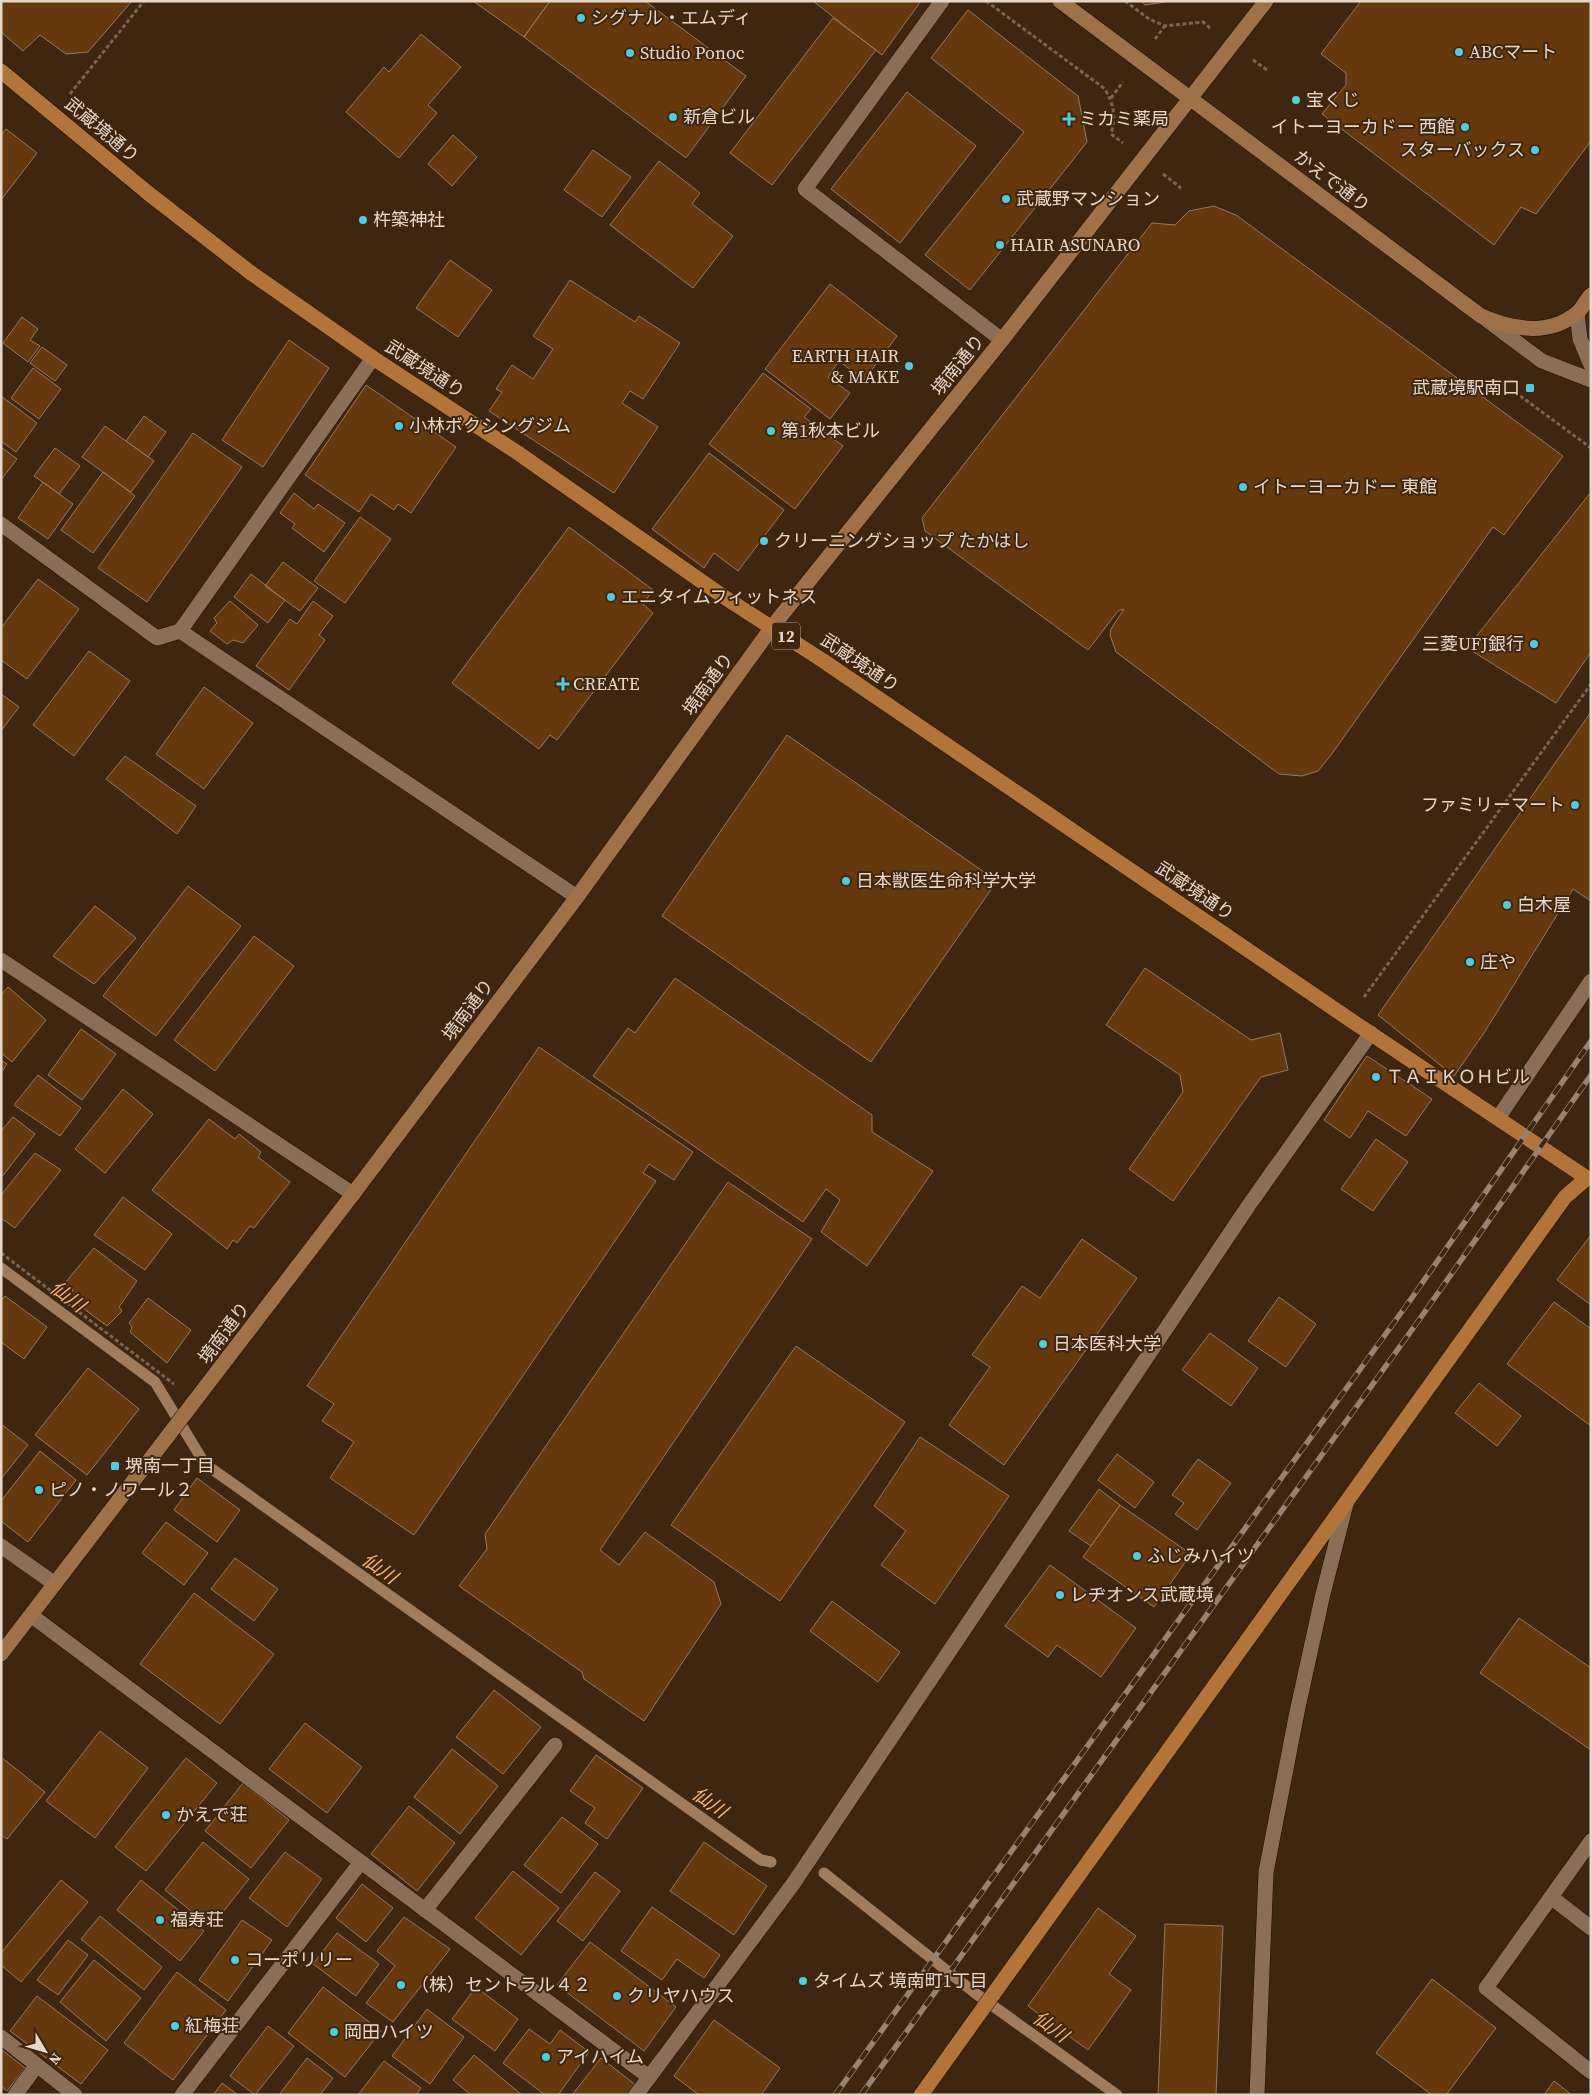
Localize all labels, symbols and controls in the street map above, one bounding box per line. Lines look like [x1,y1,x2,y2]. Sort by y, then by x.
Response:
place label: シグナル・エムディ [591,5,752,30]
marker: シグナル・エムディ [575,12,587,24]
place label: ABCマート [1469,39,1557,64]
place label: Studio Ponoc [640,40,745,65]
marker: ABCマート [1453,46,1465,58]
marker: Studio Ponoc [624,47,636,59]
place label: 宝くじ [1306,87,1360,112]
street label: 武蔵境通り [60,91,145,168]
marker: 宝くじ [1290,94,1302,106]
place label: 新倉ビル [683,104,755,129]
place label: ミカミ薬局 [1079,106,1169,131]
marker: 新倉ビル [667,111,679,123]
marker: ミカミ薬局 [1063,113,1075,125]
place label: イトーヨーカドー 西館 [1271,114,1455,139]
marker: イトーヨーカドー 西館 [1459,121,1471,133]
place label: スターバックス [1400,137,1525,162]
street label: かえで通り [1289,144,1376,218]
marker: スターバックス [1529,144,1541,156]
place label: 武蔵野マンション [1016,186,1160,211]
marker: 武蔵野マンション [1000,193,1012,205]
place label: 杵築神社 [373,207,445,232]
marker: 杵築神社 [357,214,369,226]
place label: HAIR ASUNARO [1010,232,1140,257]
marker: HAIR ASUNARO [994,239,1006,251]
street label: 境南通り [925,329,990,401]
street label: 武蔵境通り [381,334,470,404]
place label: EARTH HAIR & MAKE [792,343,899,389]
marker: EARTH HAIR & MAKE [903,360,915,372]
place label: 武蔵境駅南口 [1412,375,1520,400]
marker: 武蔵境駅南口 [1524,382,1536,394]
place label: 小林ボクシングジム [409,413,571,438]
place label: 第1秋本ビル [781,418,880,443]
marker: 小林ボクシングジム [393,420,405,432]
marker: 第1秋本ビル [765,425,777,437]
place label: イトーヨーカドー 東館 [1253,474,1437,499]
marker: イトーヨーカドー 東館 [1237,481,1249,493]
place label: クリーニングショップ たかはし [774,528,1029,553]
marker: クリーニングショップ たかはし [758,535,770,547]
place label: エニタイムフィットネス [621,584,817,609]
marker: エニタイムフィットネス [605,591,617,603]
road number: 12 [772,622,800,650]
street label: 武蔵境通り [816,627,905,698]
place label: 三菱UFJ銀行 [1422,631,1524,656]
marker: 三菱UFJ銀行 [1528,638,1540,650]
street label: 境南通り [676,647,739,720]
place label: CREATE [573,671,640,696]
marker: CREATE [557,678,569,690]
place label: ファミリーマート [1421,792,1565,817]
marker: ファミリーマート [1569,799,1581,811]
street label: 武蔵境通り [1151,855,1240,926]
place label: 日本獣医生命科学大学 [856,868,1036,893]
marker: 日本獣医生命科学大学 [840,875,852,887]
place label: 白木屋 [1517,892,1571,917]
marker: 白木屋 [1501,899,1513,911]
place label: 庄や [1480,949,1516,974]
marker: 庄や [1464,956,1476,968]
street label: 境南通り [436,973,499,1046]
place label: ＴＡＩＫＯＨビル [1386,1064,1530,1089]
marker: ＴＡＩＫＯＨビル [1370,1071,1382,1083]
water label: 仙川 [45,1274,93,1319]
street label: 境南通り [192,1296,255,1369]
place label: 日本医科大学 [1053,1331,1161,1356]
marker: 日本医科大学 [1037,1338,1049,1350]
place label: 堺南一丁目 [125,1453,215,1478]
marker: 堺南一丁目 [109,1460,121,1472]
place label: ピノ・ノワール２ [49,1477,193,1502]
marker: ピノ・ノワール２ [33,1484,45,1496]
place label: ふじみハイツ [1147,1543,1255,1568]
water label: 仙川 [357,1546,405,1591]
marker: ふじみハイツ [1131,1550,1143,1562]
place label: レヂオンス武蔵境 [1070,1582,1214,1607]
marker: レヂオンス武蔵境 [1054,1589,1066,1601]
water label: 仙川 [687,1780,735,1825]
place label: かえで荘 [176,1802,247,1827]
marker: かえで荘 [160,1809,172,1821]
place label: 福寿荘 [170,1907,224,1932]
marker: 福寿荘 [154,1914,166,1926]
place label: コーポリリー [245,1947,353,1972]
marker: コーポリリー [229,1954,241,1966]
place label: タイムズ 境南町1丁目 [813,1968,988,1993]
place label: （株）セントラル４２ [411,1972,591,1997]
marker: タイムズ 境南町1丁目 [797,1975,809,1987]
marker: （株）セントラル４２ [395,1979,407,1991]
place label: クリヤハウス [627,1983,735,2008]
marker: クリヤハウス [611,1990,623,2002]
water label: 仙川 [1028,2004,1076,2049]
place label: 紅梅荘 [185,2013,239,2038]
place label: 岡田ハイツ [344,2019,434,2044]
marker: 紅梅荘 [169,2020,181,2032]
north arrow [20,2026,70,2076]
marker: 岡田ハイツ [328,2026,340,2038]
place label: アイハイム [556,2044,644,2069]
text: N [44,2049,66,2069]
marker: アイハイム [540,2051,552,2063]

